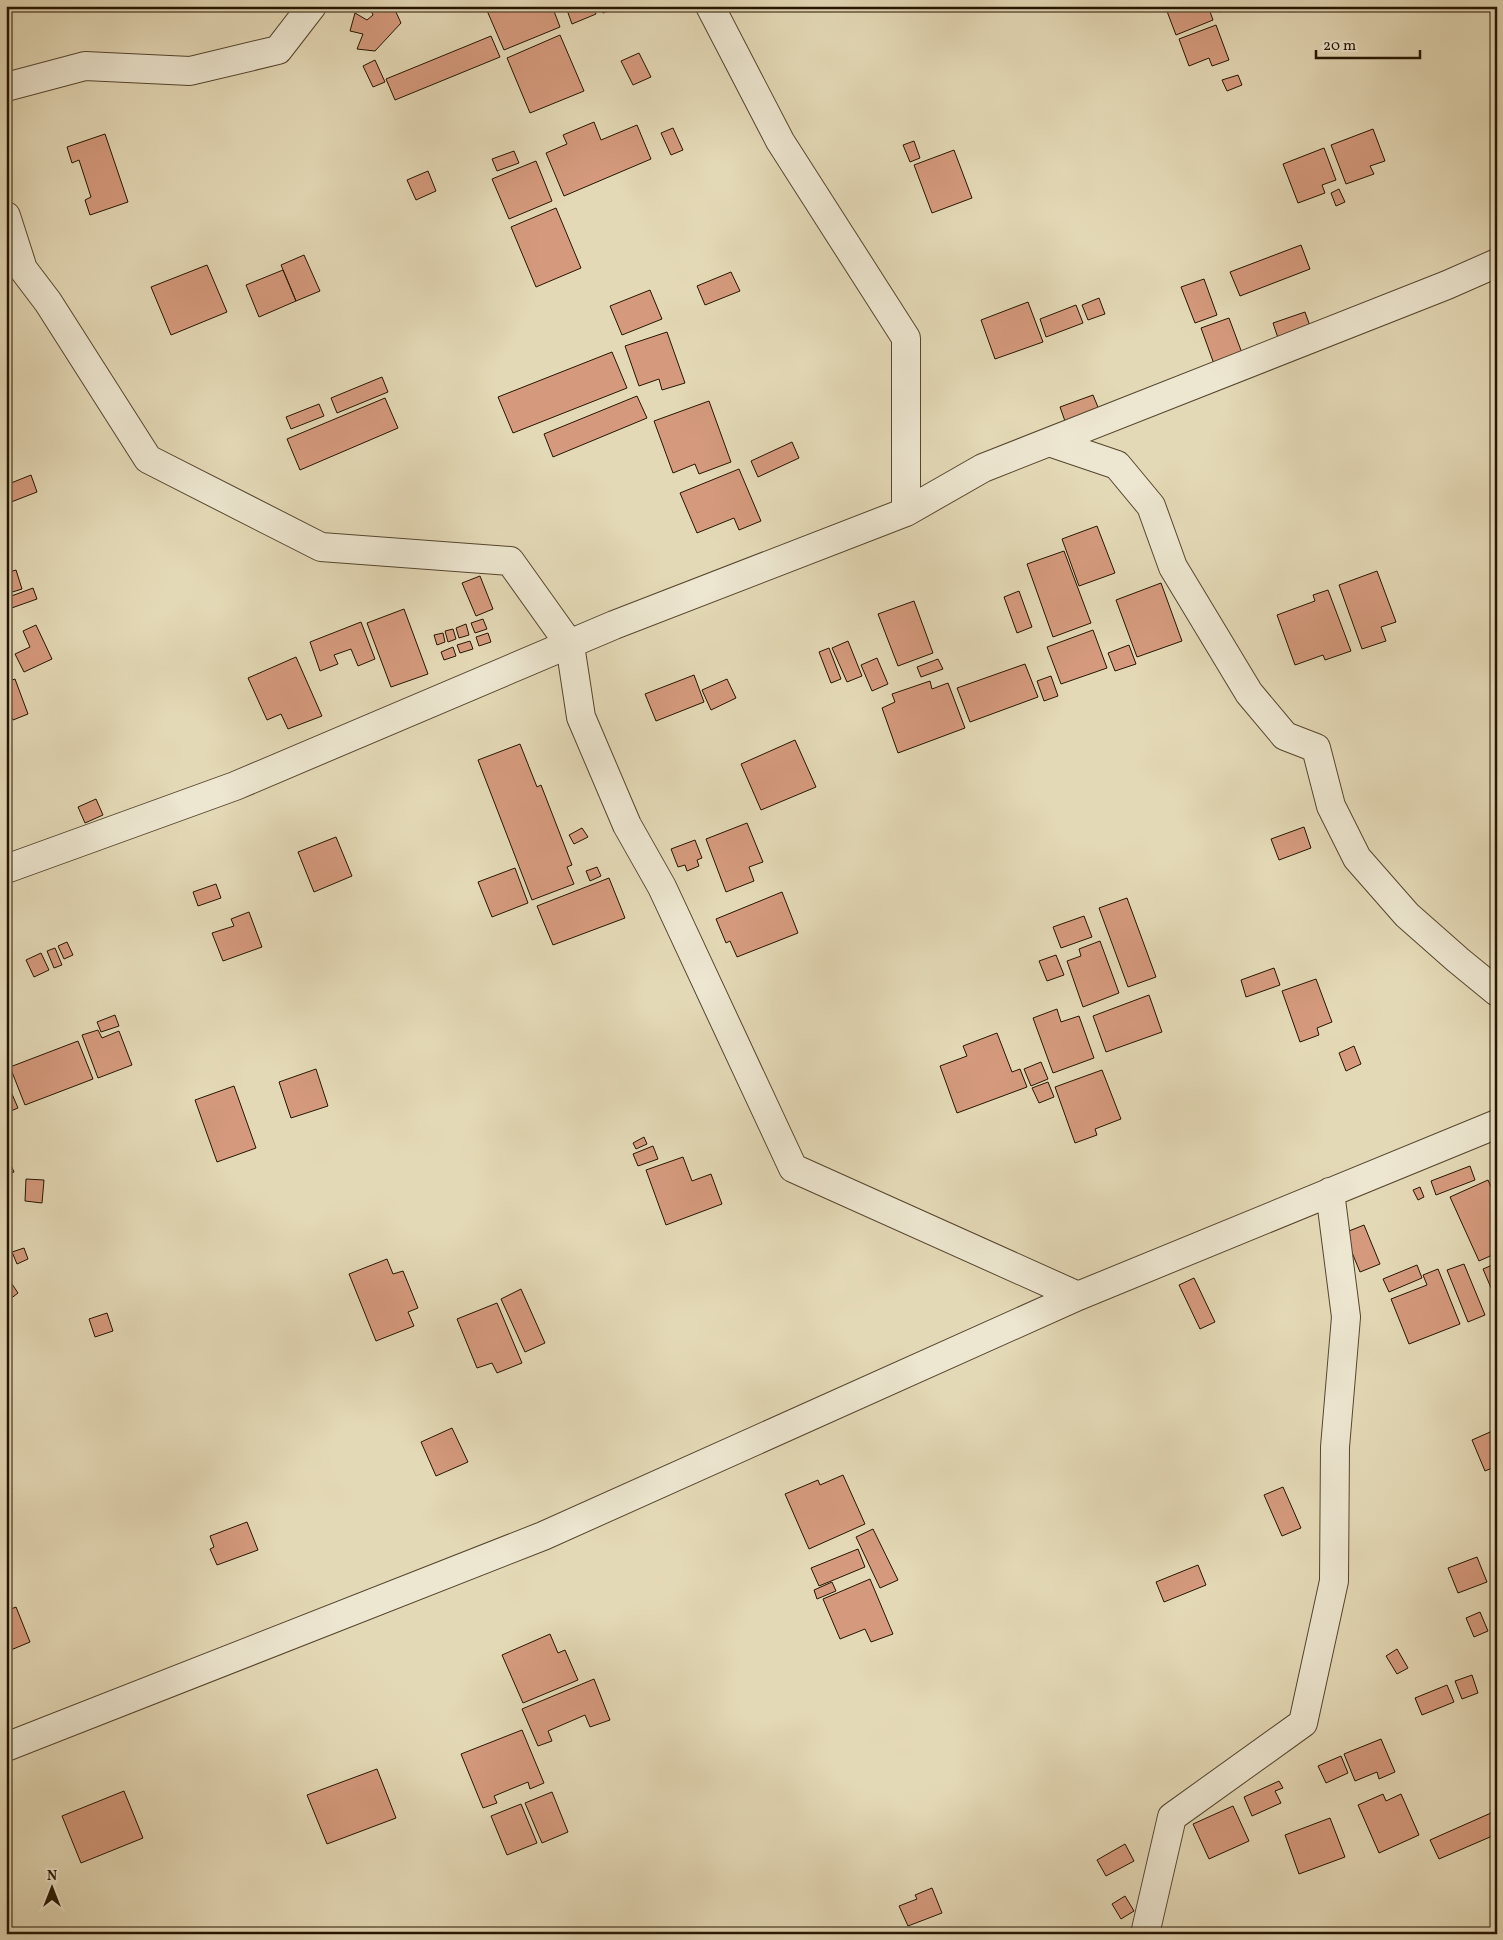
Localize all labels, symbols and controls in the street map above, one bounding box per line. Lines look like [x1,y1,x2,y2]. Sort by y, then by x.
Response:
scale bar [1316,28,1419,60]
text: 20 m [1323,36,1356,57]
north arrow [28,1862,78,1912]
text: N [47,1867,57,1886]

